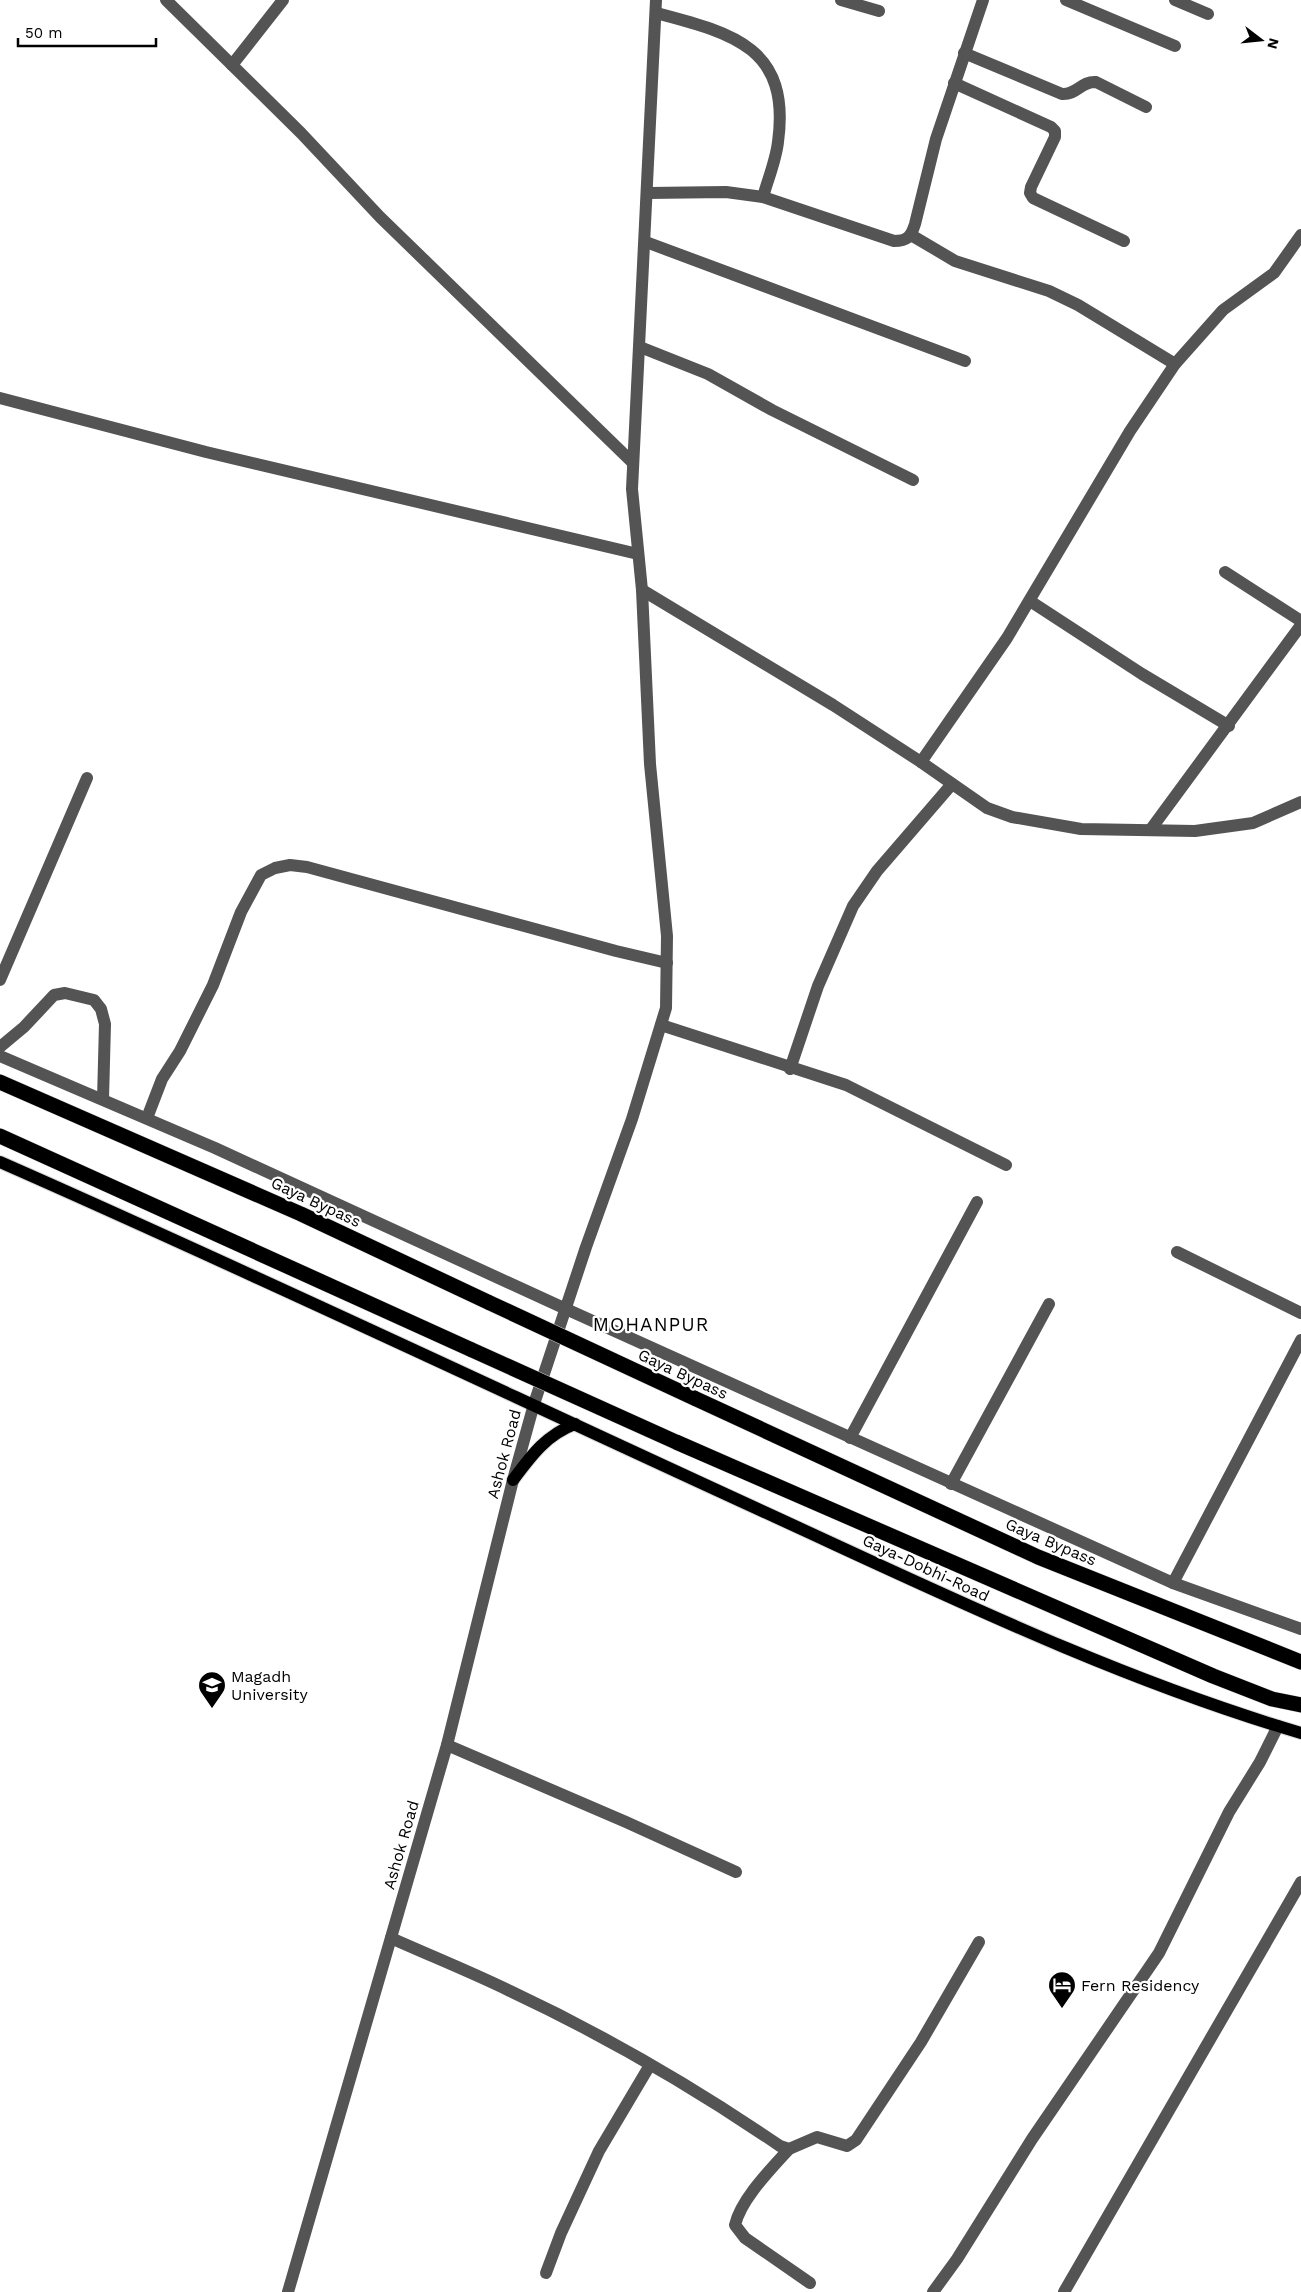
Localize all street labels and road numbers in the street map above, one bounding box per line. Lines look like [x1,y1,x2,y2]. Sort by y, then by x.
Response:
street label: Gaya Bypass [268,1173,364,1231]
street label: Gaya Bypass [635,1345,731,1403]
street label: Ashok Road [483,1407,525,1501]
street label: Gaya Bypass [1003,1514,1099,1570]
street label: Gaya-Dobhi-Road [860,1530,992,1606]
street label: Ashok Road [379,1798,423,1892]

